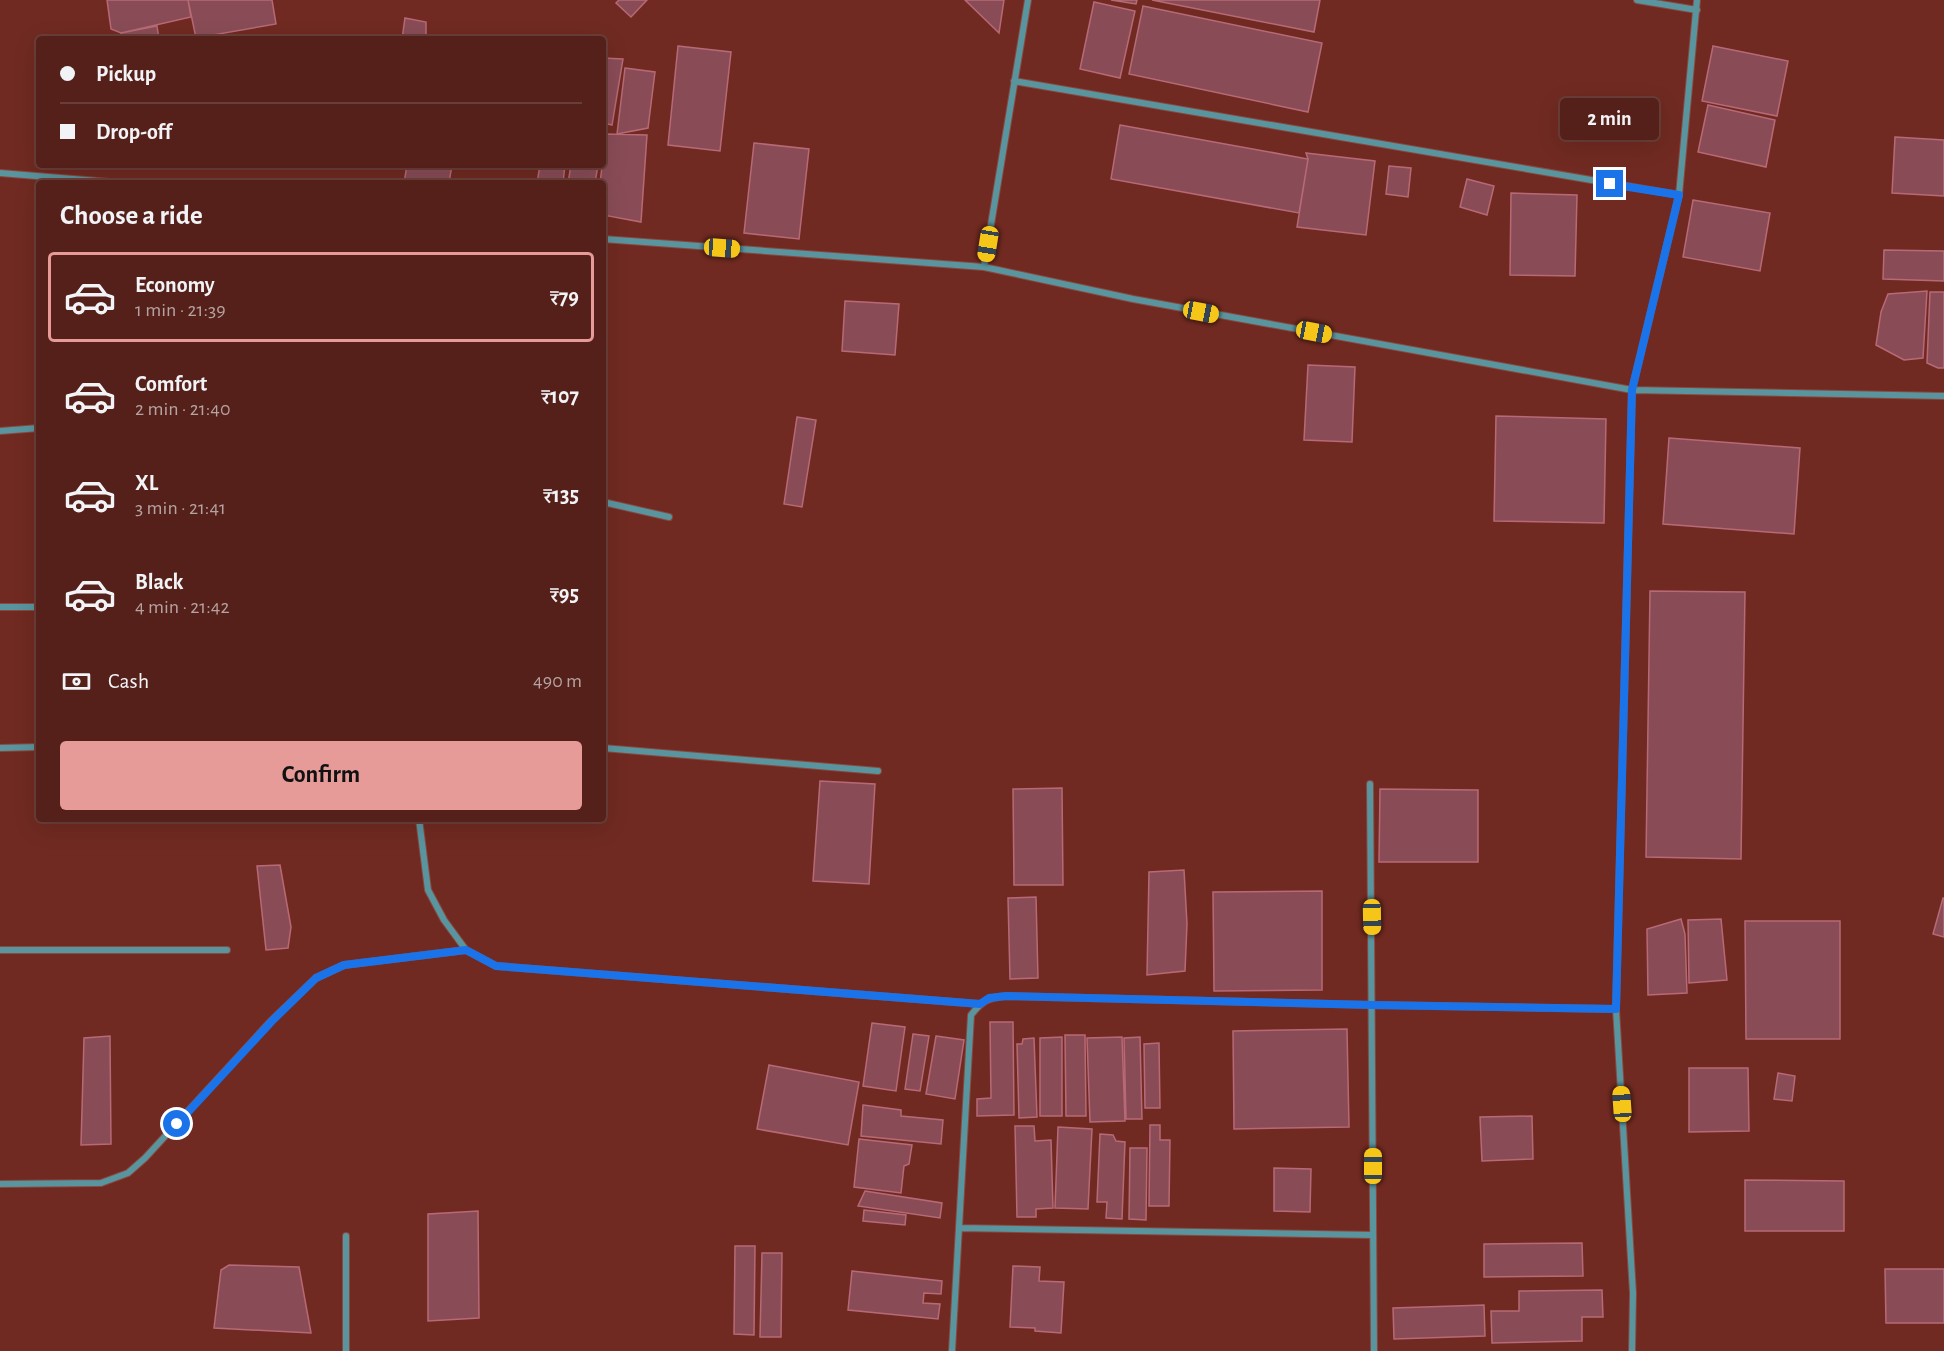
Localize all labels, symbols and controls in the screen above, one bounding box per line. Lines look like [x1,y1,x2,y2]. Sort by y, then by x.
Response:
text: Pickup [96,63,156,85]
callout: 2 min [1560,97,1660,139]
text: 2 min [1587,109,1632,129]
text: Drop-off [96,121,172,143]
route end [1596,170,1623,197]
text: Choose a ride [60,202,203,229]
car [976,225,1000,263]
car [703,238,741,258]
icon: car [63,270,117,324]
text: Economy [135,274,215,296]
text: ₹79 [550,286,579,308]
text: 1 min · 21:39 [135,300,226,320]
car [1182,300,1220,324]
car [1295,320,1333,344]
icon: car [63,369,117,423]
text: Comfort [135,373,207,395]
text: ₹107 [541,385,579,407]
text: 2 min · 21:40 [135,399,230,419]
icon: car [63,468,117,522]
text: XL [135,472,158,494]
text: ₹135 [543,484,579,506]
text: 3 min · 21:41 [135,498,226,518]
icon: car [63,567,117,621]
text: Black [135,571,183,593]
text: ₹95 [550,583,579,605]
text: 4 min · 21:42 [135,597,230,617]
icon: cash [60,665,93,698]
text: Cash [108,670,149,692]
text: 490 m [533,671,582,691]
button: Confirm [60,741,582,810]
car [1363,899,1381,935]
car [1612,1085,1632,1123]
route start [163,1110,190,1137]
car [1364,1148,1382,1184]

